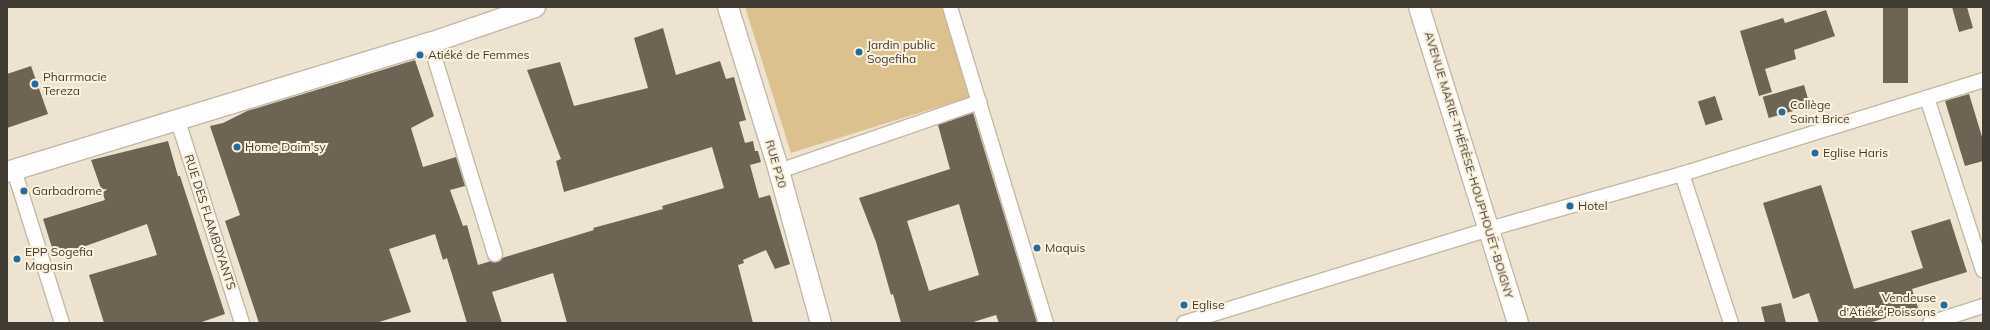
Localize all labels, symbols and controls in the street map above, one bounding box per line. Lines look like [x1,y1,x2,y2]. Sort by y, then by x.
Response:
street label: AVENUE MARIE-THÉRÈSE-HOUPHOUËT-BOIGNY [1421,30,1517,300]
place label: Jardin public Sogefiha [867,38,936,66]
marker: Jardin public Sogefiha [854,47,864,57]
place label: Atiéké de Femmes [428,48,529,62]
marker: Atiéké de Femmes [415,50,425,60]
place label: Pharrmacie Tereza [43,70,107,98]
marker: Pharrmacie Tereza [30,79,40,89]
place label: Collège Saint Brice [1790,98,1850,126]
marker: Collège Saint Brice [1777,107,1787,117]
street label: RUE P20 [762,138,790,190]
place label: Home Daim'sy [245,140,326,154]
marker: Home Daim'sy [232,142,242,152]
place label: Eglise Haris [1823,146,1888,160]
marker: Eglise Haris [1810,148,1820,158]
street label: RUE DES FLAMBOYANTS [181,152,239,292]
place label: Garbadrome [32,184,102,198]
marker: Garbadrome [19,186,29,196]
place label: Hotel [1578,199,1608,213]
marker: Hotel [1565,201,1575,211]
place label: Maquis [1045,241,1085,255]
marker: Maquis [1032,243,1042,253]
place label: EPP Sogefia Magasin [25,245,93,273]
marker: EPP Sogefia Magasin [12,254,22,264]
place label: Vendeuse d'Atiéké Poissons [1839,291,1936,319]
place label: Eglise [1192,298,1224,312]
marker: Eglise [1179,300,1189,310]
marker: Vendeuse d'Atiéké Poissons [1939,300,1949,310]

